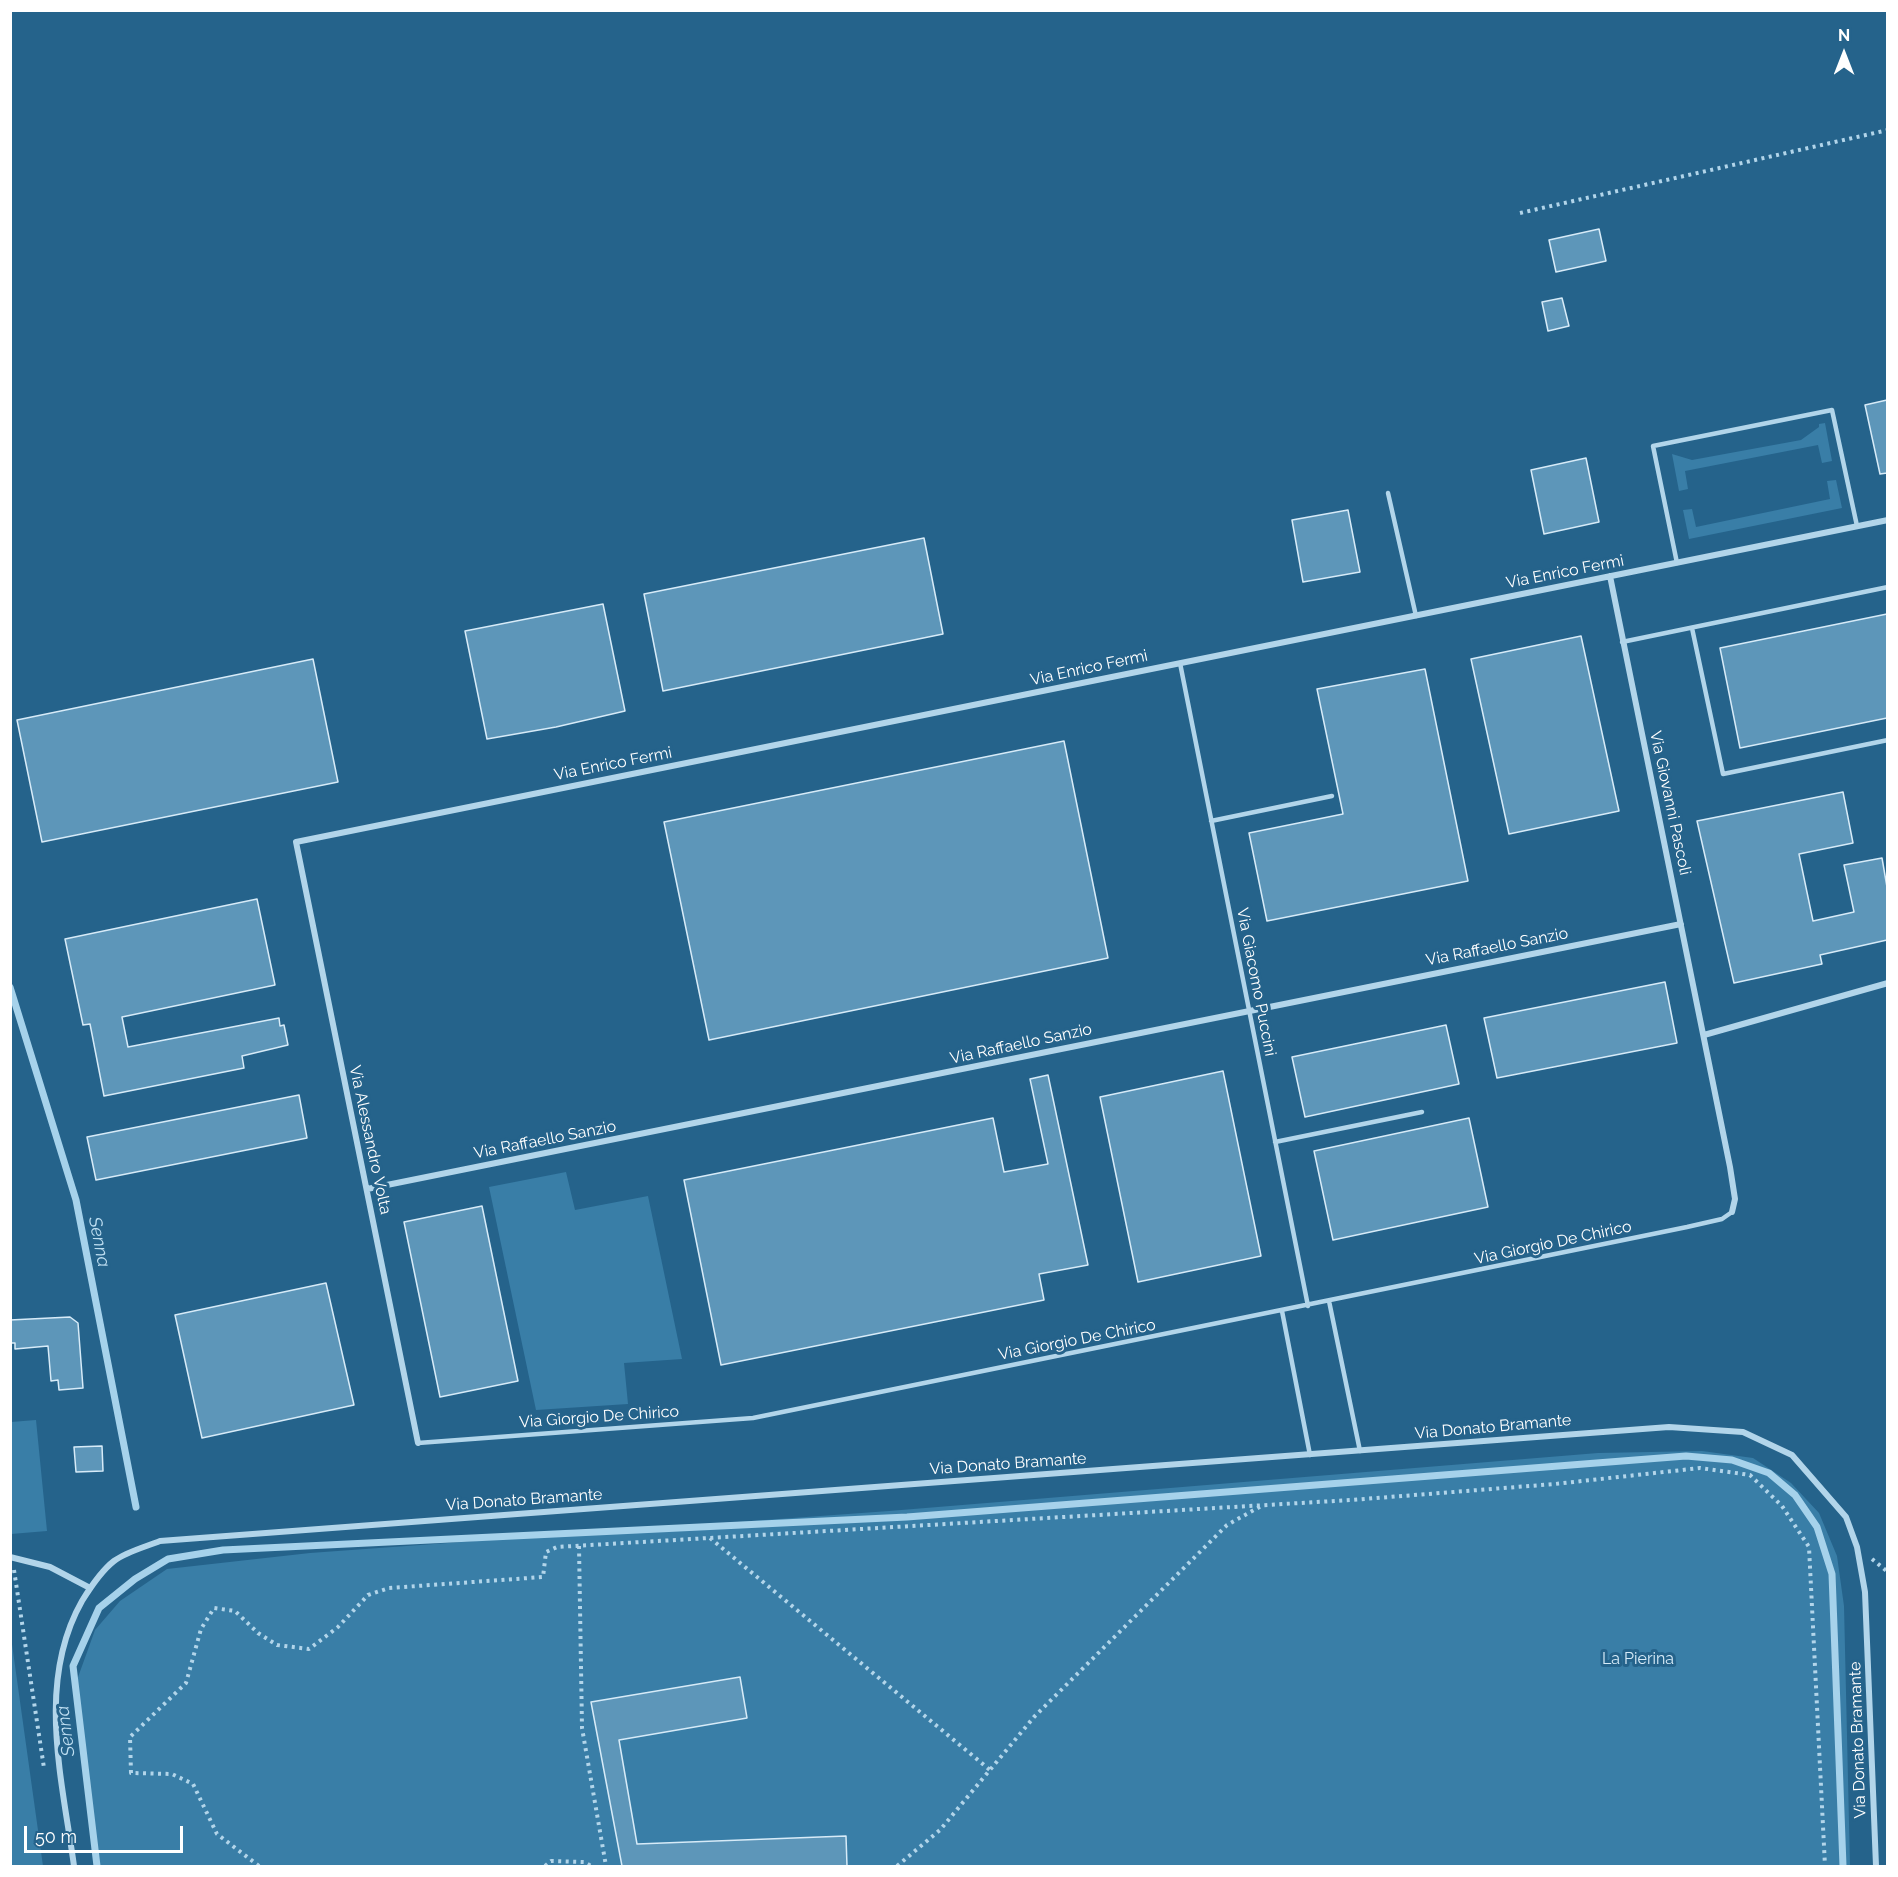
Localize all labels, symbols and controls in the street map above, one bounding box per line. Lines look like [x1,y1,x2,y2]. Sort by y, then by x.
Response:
north arrow [1814,24,1874,84]
text: N [1838,26,1850,45]
street label: Via Enrico Fermi [1504,551,1626,593]
street label: Via Enrico Fermi [1028,646,1150,690]
street label: Via Giovanni Pascoli [1645,729,1695,877]
street label: Via Enrico Fermi [552,743,674,785]
street label: Via Giacomo Puccini [1232,906,1280,1058]
street label: Via Raffaello Sanzio [1424,924,1570,970]
street label: Via Raffaello Sanzio [948,1020,1094,1068]
street label: Via Alessandro Volta [345,1064,395,1216]
street label: Via Raffaello Sanzio [472,1117,618,1163]
water label: Senna [84,1215,114,1269]
street label: Via Giorgio De Chirico [1473,1217,1633,1269]
street label: Via Giorgio De Chirico [997,1315,1157,1365]
street label: Via Giorgio De Chirico [519,1402,679,1432]
street label: Via Donato Bramante [1414,1411,1572,1443]
street label: Via Donato Bramante [929,1449,1087,1479]
street label: Via Donato Bramante [445,1485,603,1515]
park label: La Pierina [1602,1649,1674,1669]
street label: Via Donato Bramante [1846,1661,1870,1819]
water label: Senna [52,1704,80,1758]
scale bar [27,1814,186,1852]
text: 50 m [35,1826,77,1847]

